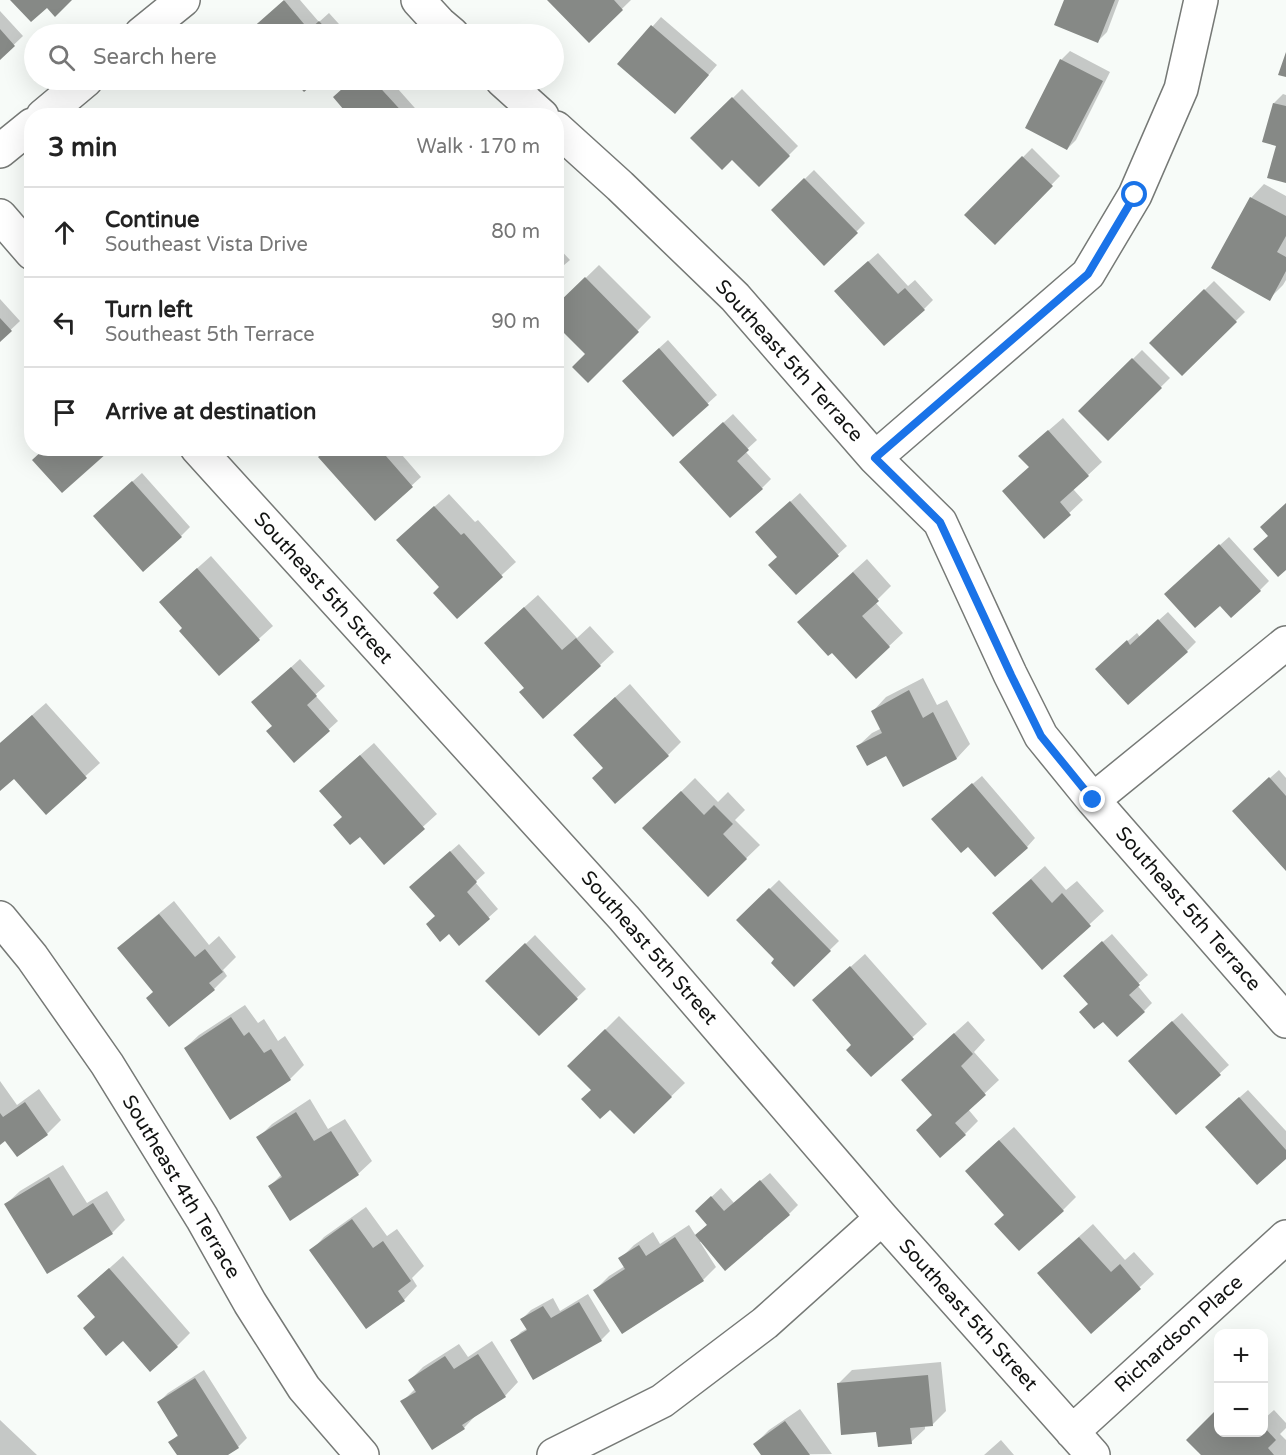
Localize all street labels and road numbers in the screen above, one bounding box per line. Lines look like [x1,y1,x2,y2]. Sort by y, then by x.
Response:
street label: Southeast 5th Terrace [710,275,868,447]
street label: Southeast 5th Street [248,507,398,669]
street label: Southeast 5th Terrace [1110,822,1266,996]
street label: Southeast 5th Street [576,866,723,1030]
street label: Southeast 4th Terrace [117,1091,245,1283]
street label: Southeast 5th Street [893,1234,1043,1396]
street label: Richardson Place [1110,1270,1248,1398]

